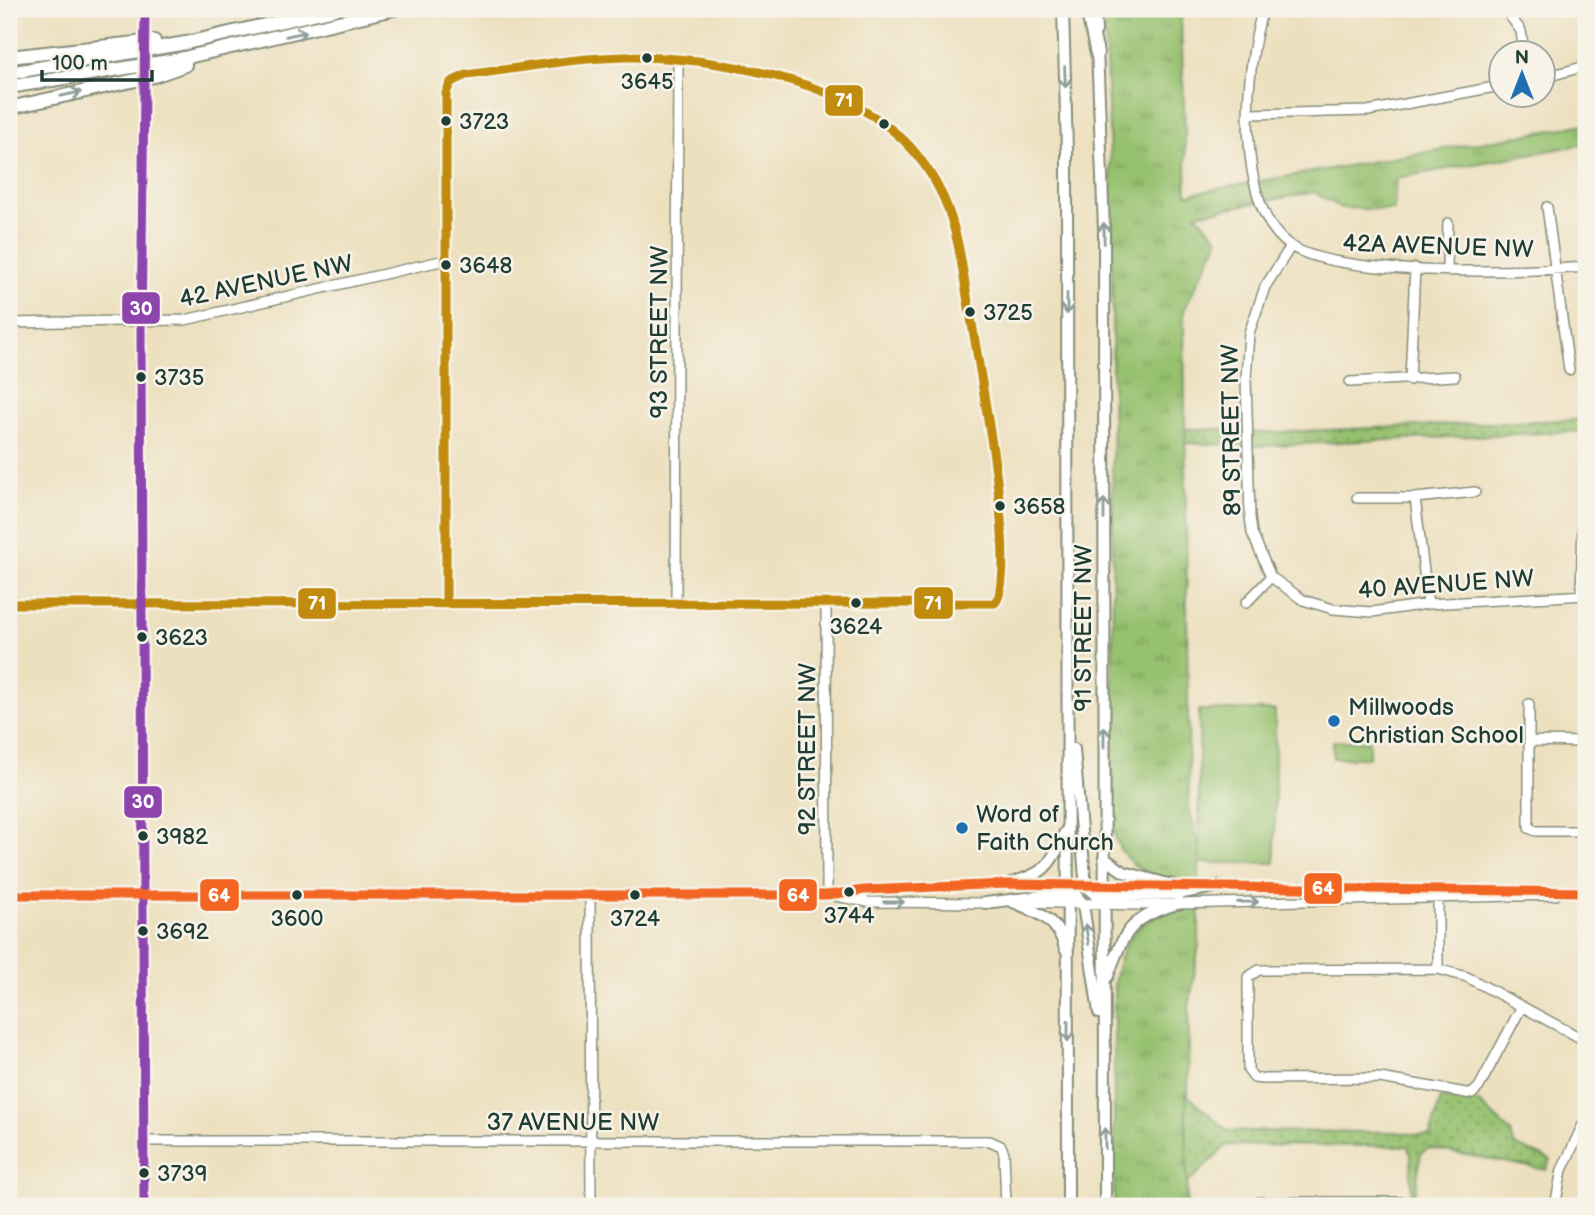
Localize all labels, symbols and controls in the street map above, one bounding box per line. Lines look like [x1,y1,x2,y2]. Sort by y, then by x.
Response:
one-way arrow [284,27,307,40]
scale bar [42,38,152,82]
north arrow [1486,38,1556,108]
text: N [1515,47,1529,70]
text: 100 m [52,51,108,76]
marker: 3645 [640,51,654,65]
one-way arrow [1058,65,1071,88]
place label: 3645 [621,69,674,96]
line badge: 71 [824,84,864,117]
one-way arrow [59,87,82,101]
text: 71 [835,90,853,113]
place label: 3723 [459,109,509,136]
marker: 3723 [439,114,453,128]
unlabelled marker [877,117,891,131]
one-way arrow [1097,222,1111,245]
street label: 42A AVENUE NW [1342,229,1534,264]
street label: 93 STREET NW [645,245,674,418]
street label: 42 AVENUE NW [177,249,356,314]
place label: 3648 [459,253,512,280]
marker: 3648 [439,258,453,272]
line badge: 30 [121,291,161,325]
one-way arrow [1060,293,1074,316]
text: 30 [130,298,152,321]
place label: 3725 [983,300,1033,327]
marker: 3725 [963,305,977,319]
street label: 89 STREET NW [1215,344,1247,516]
place label: 3735 [154,365,204,392]
marker: 3735 [134,370,148,384]
place label: 3658 [1013,494,1065,521]
one-way arrow [1097,498,1111,521]
marker: 3658 [993,499,1007,513]
street label: 91 STREET NW [1069,544,1098,712]
street label: 40 AVENUE NW [1357,564,1535,605]
line badge: 71 [913,586,954,620]
line badge: 71 [297,587,337,620]
text: 71 [308,593,326,616]
text: 71 [924,593,942,616]
marker: 3624 [849,596,863,610]
place label: 3624 [829,614,883,641]
place label: 3623 [155,625,208,652]
marker: 3623 [135,630,149,644]
street label: 92 STREET NW [793,663,822,835]
place label: Millwoods Christian School [1348,693,1524,750]
marker: Millwoods Christian School [1326,713,1342,729]
one-way arrow [1097,726,1111,749]
line badge: 30 [123,785,163,819]
text: 30 [132,791,154,814]
place label: Word of Faith Church [976,800,1114,857]
marker: Word of Faith Church [954,820,970,836]
place label: 3982 [156,824,208,851]
marker: 3982 [136,829,150,843]
line badge: 64 [1303,872,1343,905]
line badge: 64 [199,878,240,912]
line badge: 64 [778,878,818,912]
text: 64 [1312,878,1334,901]
text: 64 [208,885,230,908]
text: 64 [787,885,809,908]
marker: 3744 [842,885,856,899]
marker: 3600 [290,888,304,902]
marker: 3724 [628,888,642,902]
one-way arrow [883,896,906,909]
one-way arrow [1237,896,1260,909]
place label: 3744 [823,903,875,930]
place label: 3600 [271,906,323,933]
place label: 3724 [610,906,661,933]
place label: 3692 [156,919,209,946]
marker: 3692 [136,924,150,938]
one-way arrow [1080,924,1093,946]
one-way arrow [1061,1019,1075,1042]
street label: 37 AVENUE NW [487,1108,660,1137]
one-way arrow [1098,1127,1112,1150]
place label: 3739 [157,1161,208,1188]
marker: 3739 [137,1166,151,1180]

